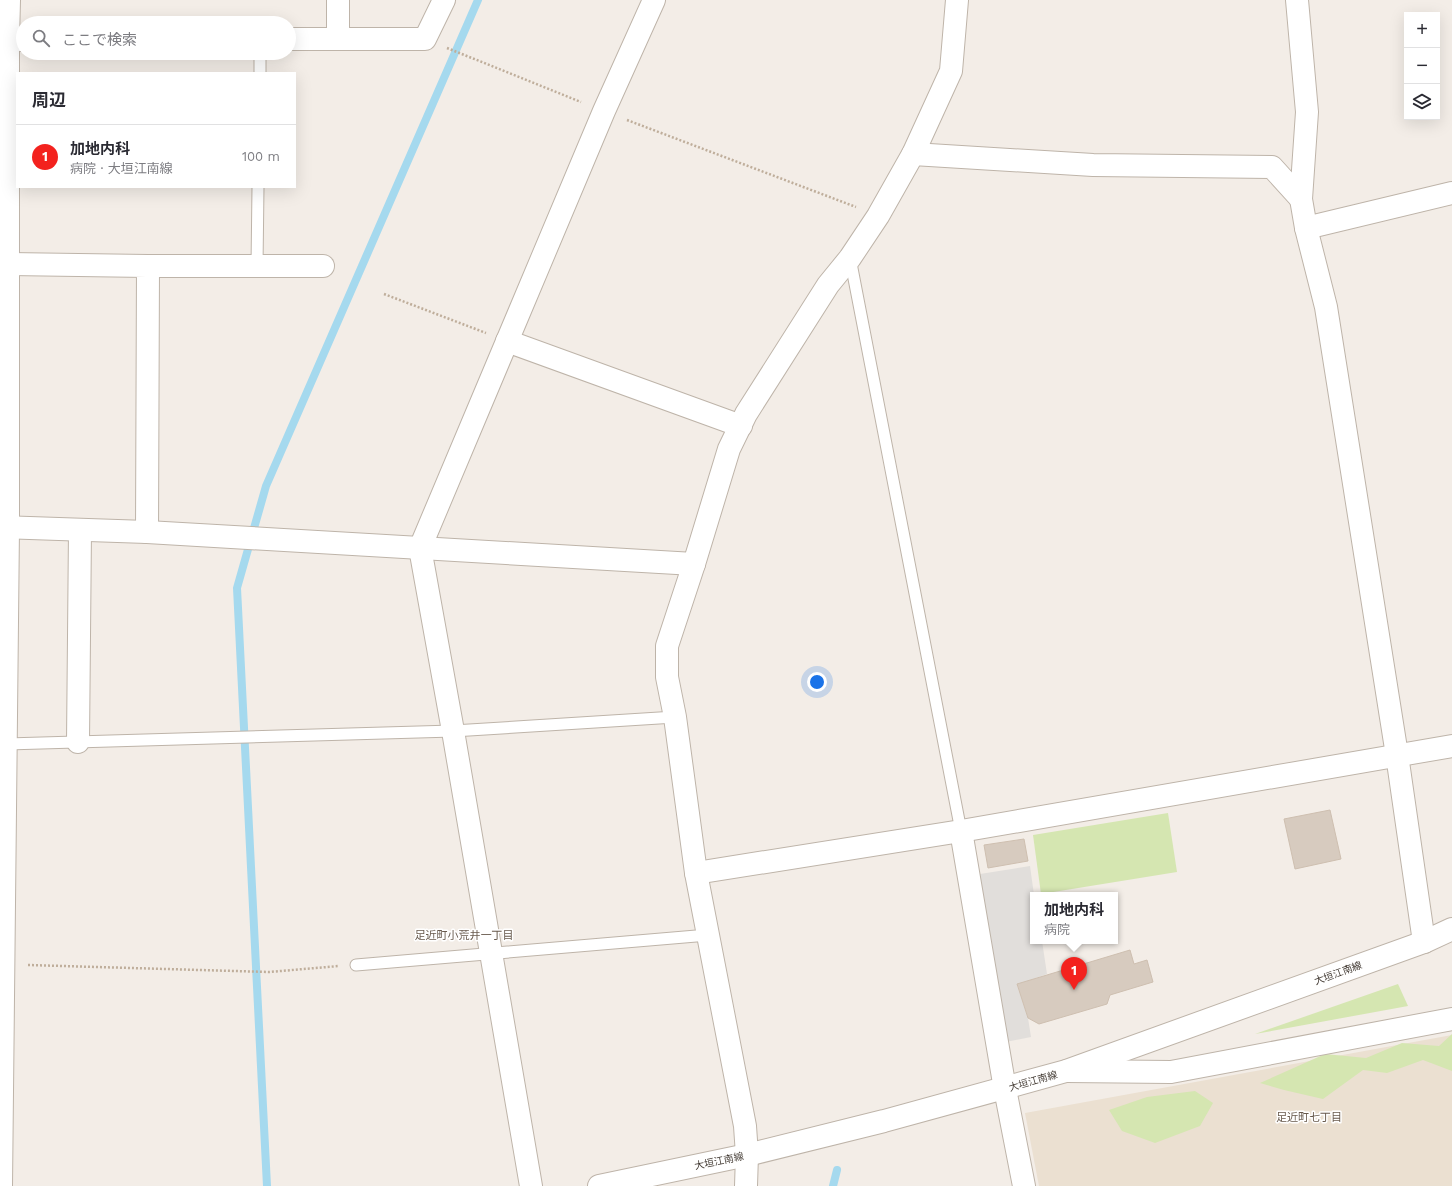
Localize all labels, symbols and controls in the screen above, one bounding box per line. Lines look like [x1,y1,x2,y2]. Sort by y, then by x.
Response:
map controls [1404,12,1440,120]
button: + [1404,12,1440,48]
search box [16,16,296,60]
icon: search [30,27,52,49]
text: ここで検索 [62,31,137,49]
button: − [1404,48,1440,84]
button: layers [1404,84,1440,120]
text: 周辺 [32,90,66,110]
text: 加地内科 [70,140,130,158]
text: 1 [42,149,48,164]
text: 100 m [242,149,280,164]
text: 病院 · 大垣江南線 [70,161,173,176]
your location [807,672,827,692]
popup [1030,892,1118,944]
text: 加地内科 [1044,901,1104,919]
text: 病院 [1044,922,1070,937]
district label: 足近町小荒井一丁目 [415,929,514,942]
pin: 1 [1061,957,1087,990]
street label: 大垣江南線 [1313,959,1363,987]
street label: 大垣江南線 [1007,1069,1059,1093]
district label: 足近町七丁目 [1276,1111,1342,1124]
street label: 大垣江南線 [693,1150,745,1172]

